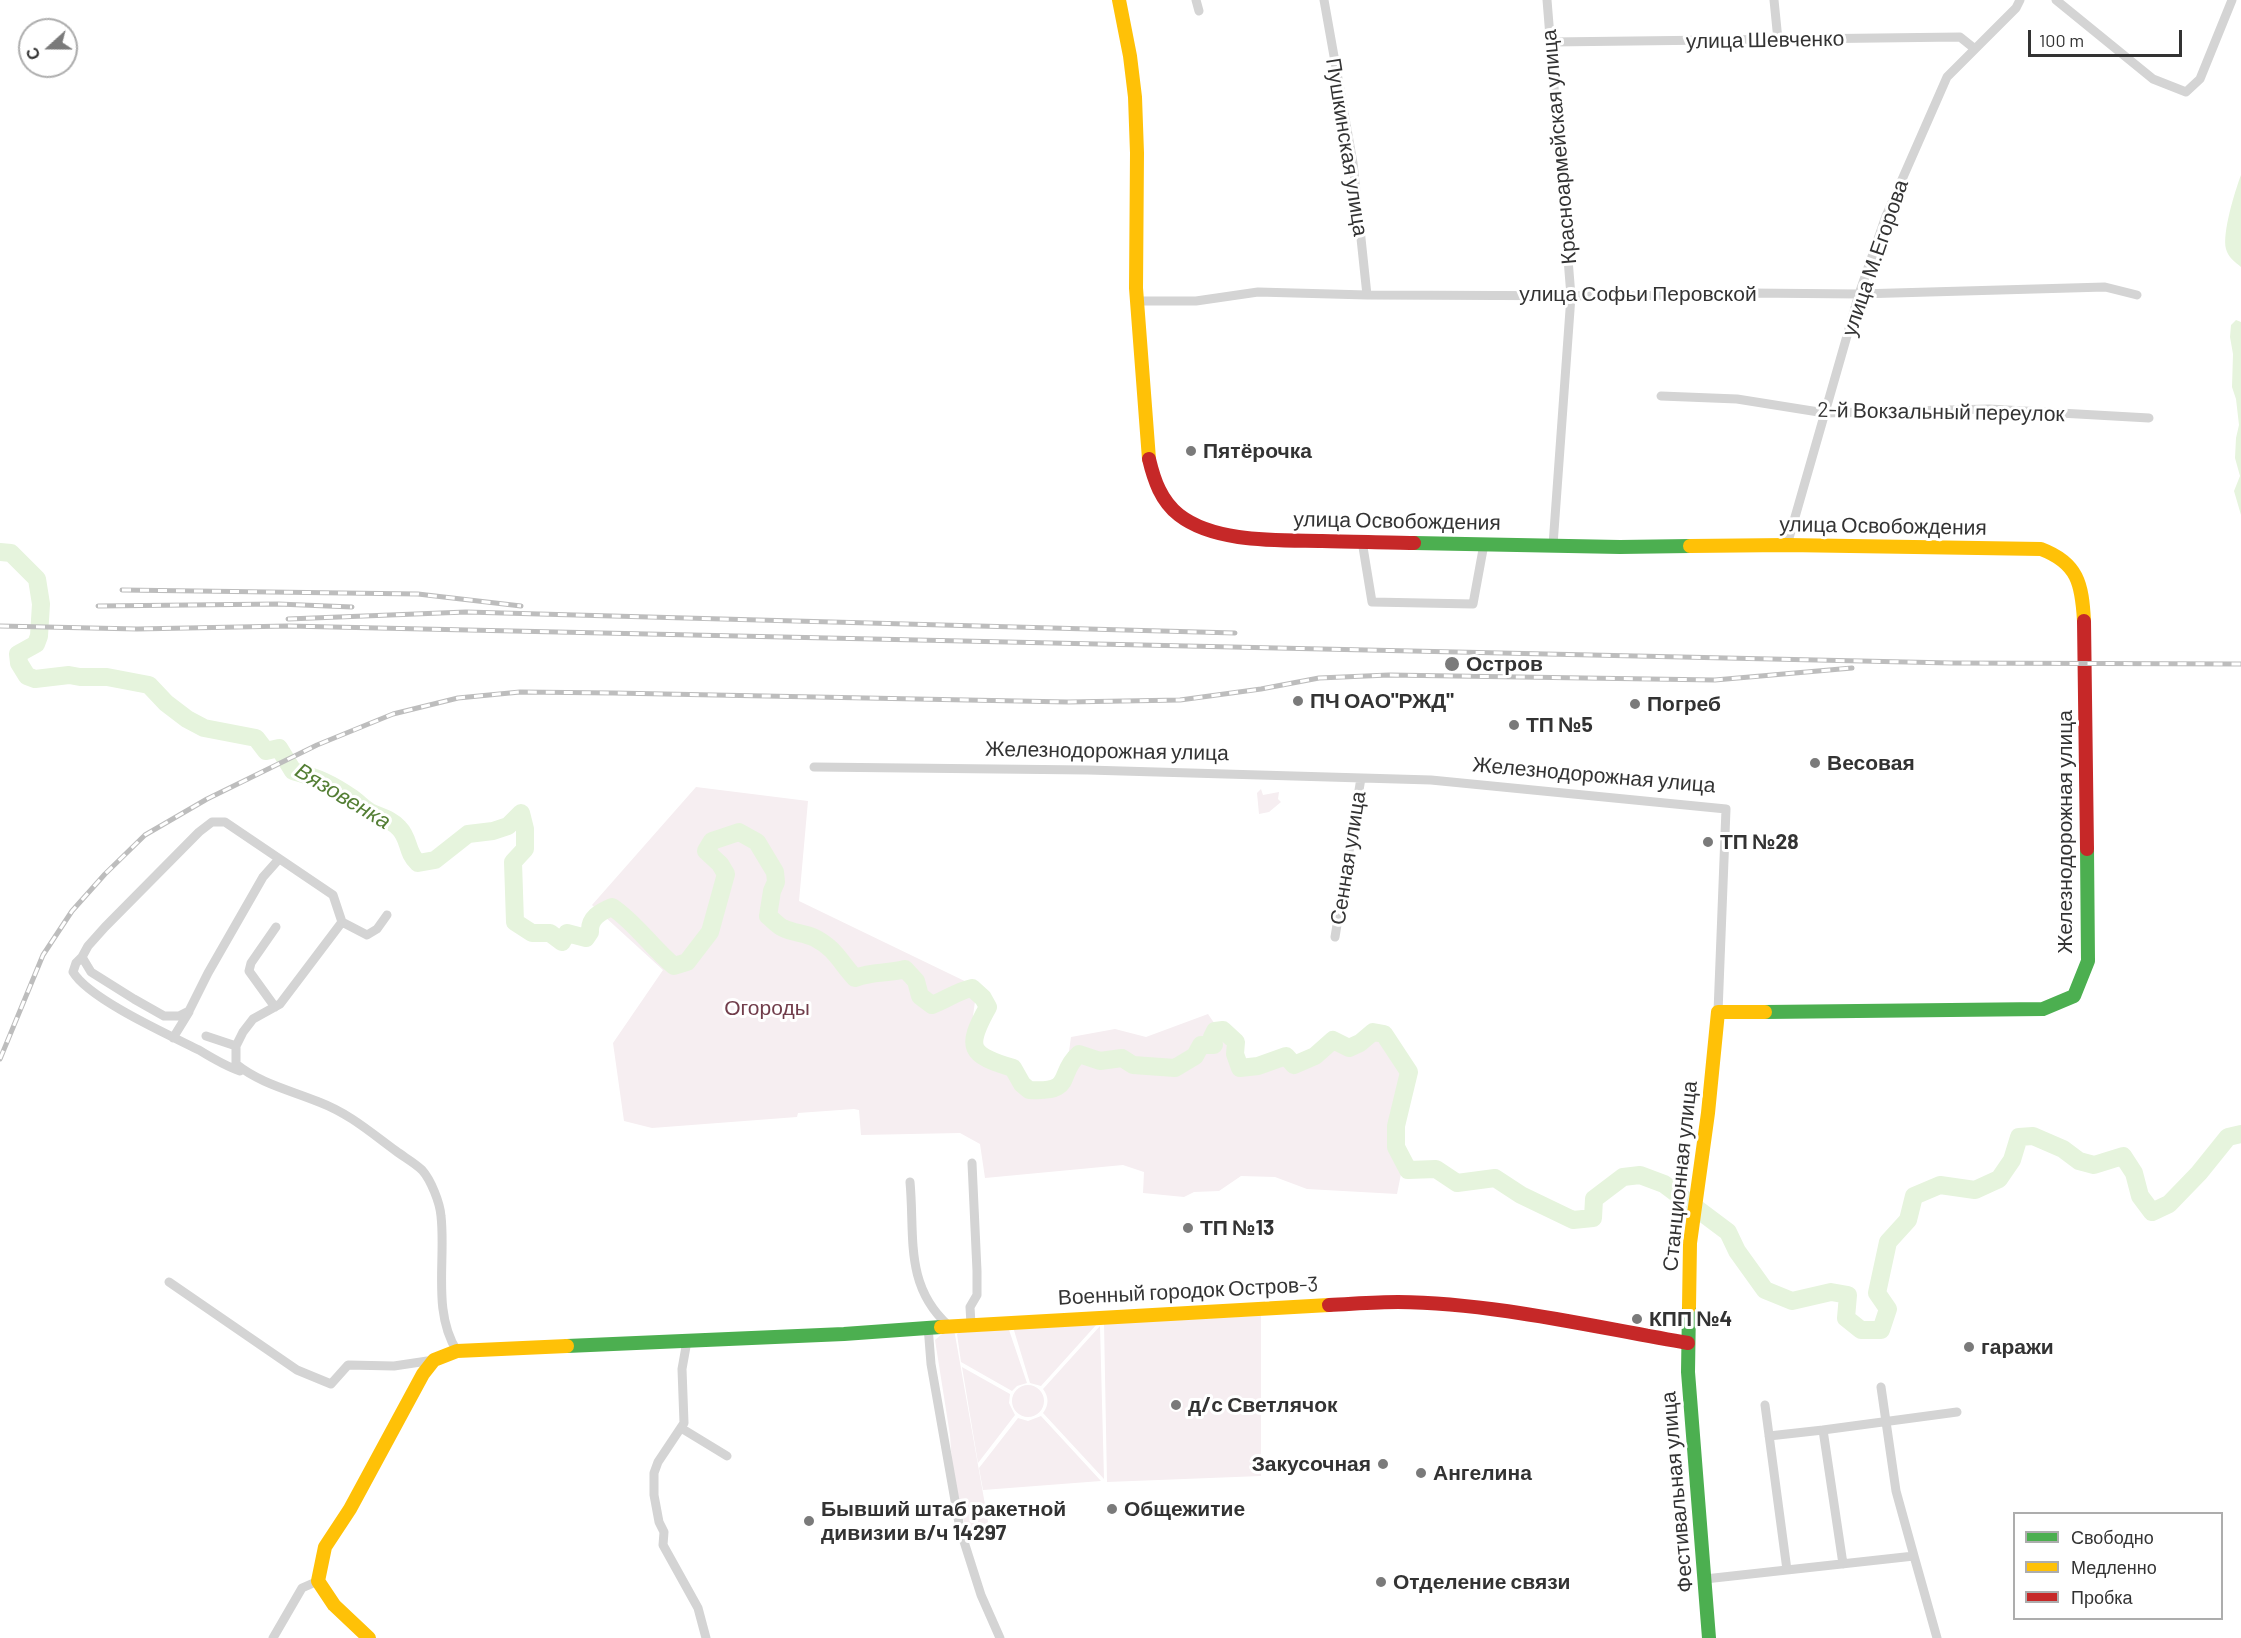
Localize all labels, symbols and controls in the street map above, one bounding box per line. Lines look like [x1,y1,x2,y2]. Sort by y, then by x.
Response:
north arrow [18,18,78,78]
scale bar [2031,18,2186,56]
street label: улица Шевченко [1686,26,1844,54]
street label: Красноармейская улица [1536,28,1582,266]
text: 100 m [2039,29,2084,51]
text: С [22,45,44,63]
street label: Пушкинская улица [1320,56,1374,238]
street label: улица М.Егорова [1836,176,1914,340]
street label: улица Софьи Перовской [1519,281,1757,307]
street label: 2-й Вокзальный переулок [1817,397,2065,427]
place label: Пятёрочка [1203,438,1312,464]
marker: Пятёрочка [1184,444,1198,458]
street label: улица Освобождения [1293,507,1501,535]
street label: улица Освобождения [1779,512,1987,540]
place label: Остров [1466,651,1543,677]
marker: Остров [1443,655,1461,673]
place label: ПЧ ОАО"РЖД" [1310,688,1454,714]
place label: Погреб [1647,691,1721,717]
marker: ПЧ ОАО"РЖД" [1291,694,1305,708]
marker: Погреб [1628,697,1642,711]
street label: Железнодорожная улица [2052,710,2078,954]
place label: ТП №5 [1526,712,1593,738]
marker: ТП №5 [1507,718,1521,732]
street label: Железнодорожная улица [985,736,1229,766]
place label: Весовая [1827,750,1915,776]
street label: Железнодорожная улица [1472,752,1716,798]
marker: Весовая [1808,756,1822,770]
water label: Вязовенка [291,757,395,835]
street label: Сенная улица [1325,789,1371,927]
place label: ТП №28 [1720,829,1799,855]
marker: ТП №28 [1701,835,1715,849]
park label: Огороды [724,995,810,1021]
street label: Станционная улица [1657,1079,1703,1273]
place label: ТП №13 [1200,1215,1274,1241]
marker: ТП №13 [1181,1221,1195,1235]
street label: Военный городок Остров-3 [1057,1272,1319,1310]
place label: КПП №4 [1649,1306,1732,1332]
marker: КПП №4 [1630,1312,1644,1326]
place label: гаражи [1981,1334,2054,1360]
marker: гаражи [1962,1340,1976,1354]
street label: Фестивальная улица [1656,1390,1698,1594]
place label: д/с Светлячок [1188,1392,1337,1418]
marker: д/с Светлячок [1169,1398,1183,1412]
place label: Закусочная [1252,1451,1371,1477]
marker: Закусочная [1376,1457,1390,1471]
place label: Ангелина [1433,1460,1532,1486]
marker: Ангелина [1414,1466,1428,1480]
place label: Бывший штаб ракетной дивизии в/ч 14297 [821,1496,1066,1546]
place label: Общежитие [1124,1496,1245,1522]
marker: Общежитие [1105,1502,1119,1516]
legend [2013,1512,2223,1620]
marker: Бывший штаб ракетной дивизии в/ч 14297 [802,1514,816,1528]
text: Свободно [2071,1526,2154,1548]
text: Медленно [2071,1556,2157,1578]
place label: Отделение связи [1393,1569,1570,1595]
marker: Отделение связи [1374,1575,1388,1589]
text: Пробка [2071,1586,2133,1608]

